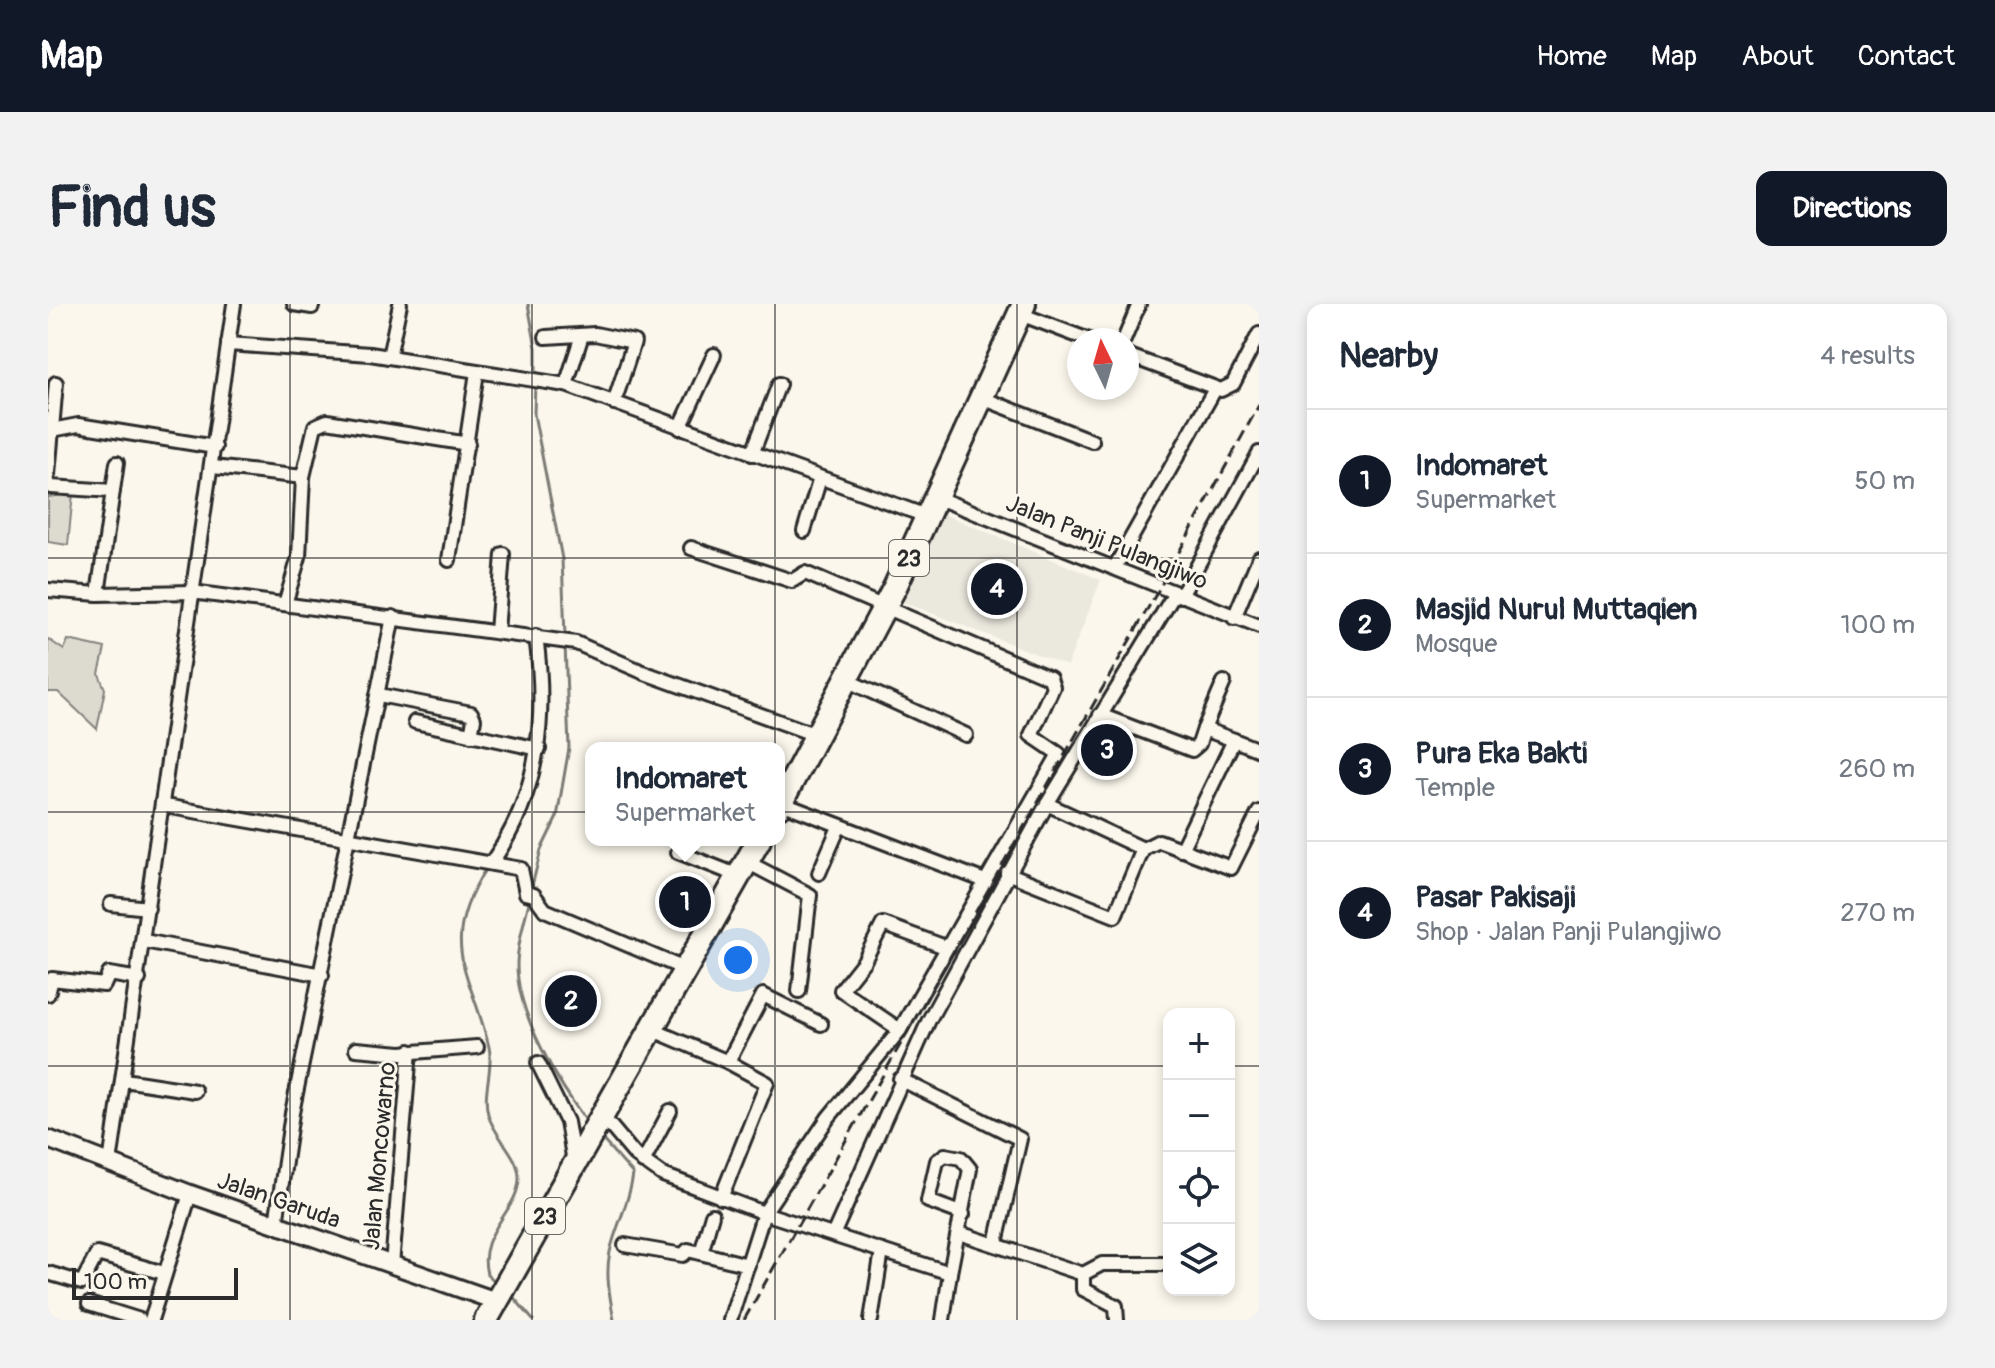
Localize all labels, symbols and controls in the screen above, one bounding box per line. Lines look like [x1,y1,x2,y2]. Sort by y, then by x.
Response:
text: Map [40,32,103,80]
text: Home [1536,39,1607,74]
text: Map [1651,39,1697,74]
text: About [1741,39,1814,74]
text: Contact [1858,39,1955,74]
button: Directions [1756,171,1947,246]
text: Find us [48,174,216,243]
north arrow [1067,328,1139,400]
text: Nearby [1339,335,1438,378]
text: 4 results [1820,340,1915,372]
text: Indomaret [1415,447,1547,484]
text: 1 [1360,465,1370,497]
text: 50 m [1854,465,1915,497]
text: Supermarket [1415,484,1556,516]
street label: Jalan Panji Pulangjiwo [1002,489,1212,596]
road number: 23 [889,540,929,576]
pin: 4 [971,559,1023,619]
text: Masjid Nurul Muttaqien [1415,591,1698,628]
text: 2 [1358,609,1372,641]
text: 100 m [1841,609,1915,641]
text: Mosque [1415,628,1497,660]
pin: 3 [1081,720,1133,780]
text: Pura Eka Bakti [1415,735,1587,772]
popup [585,742,785,846]
text: 3 [1358,753,1372,785]
text: 260 m [1839,753,1915,785]
text: Indomaret [614,760,747,797]
text: Temple [1415,772,1495,804]
text: Supermarket [614,797,756,829]
pin: 1 [659,872,711,932]
text: Pasar Pakisaji [1415,879,1576,916]
text: 4 [1357,897,1373,929]
text: 270 m [1840,897,1915,929]
text: Shop · Jalan Panji Pulangjiwo [1415,916,1721,948]
your location [718,940,758,980]
pin: 2 [545,971,597,1031]
map controls [1163,1008,1235,1296]
button: + [1163,1008,1235,1080]
street label: Jalan Moncowarno [357,1061,402,1251]
button: − [1163,1080,1235,1152]
button: locate [1163,1152,1235,1224]
street label: Jalan Garuda [213,1166,344,1235]
road number: 23 [525,1198,565,1234]
button: layers [1163,1224,1235,1296]
scale bar [72,1264,238,1300]
text: 100 m [84,1268,147,1296]

